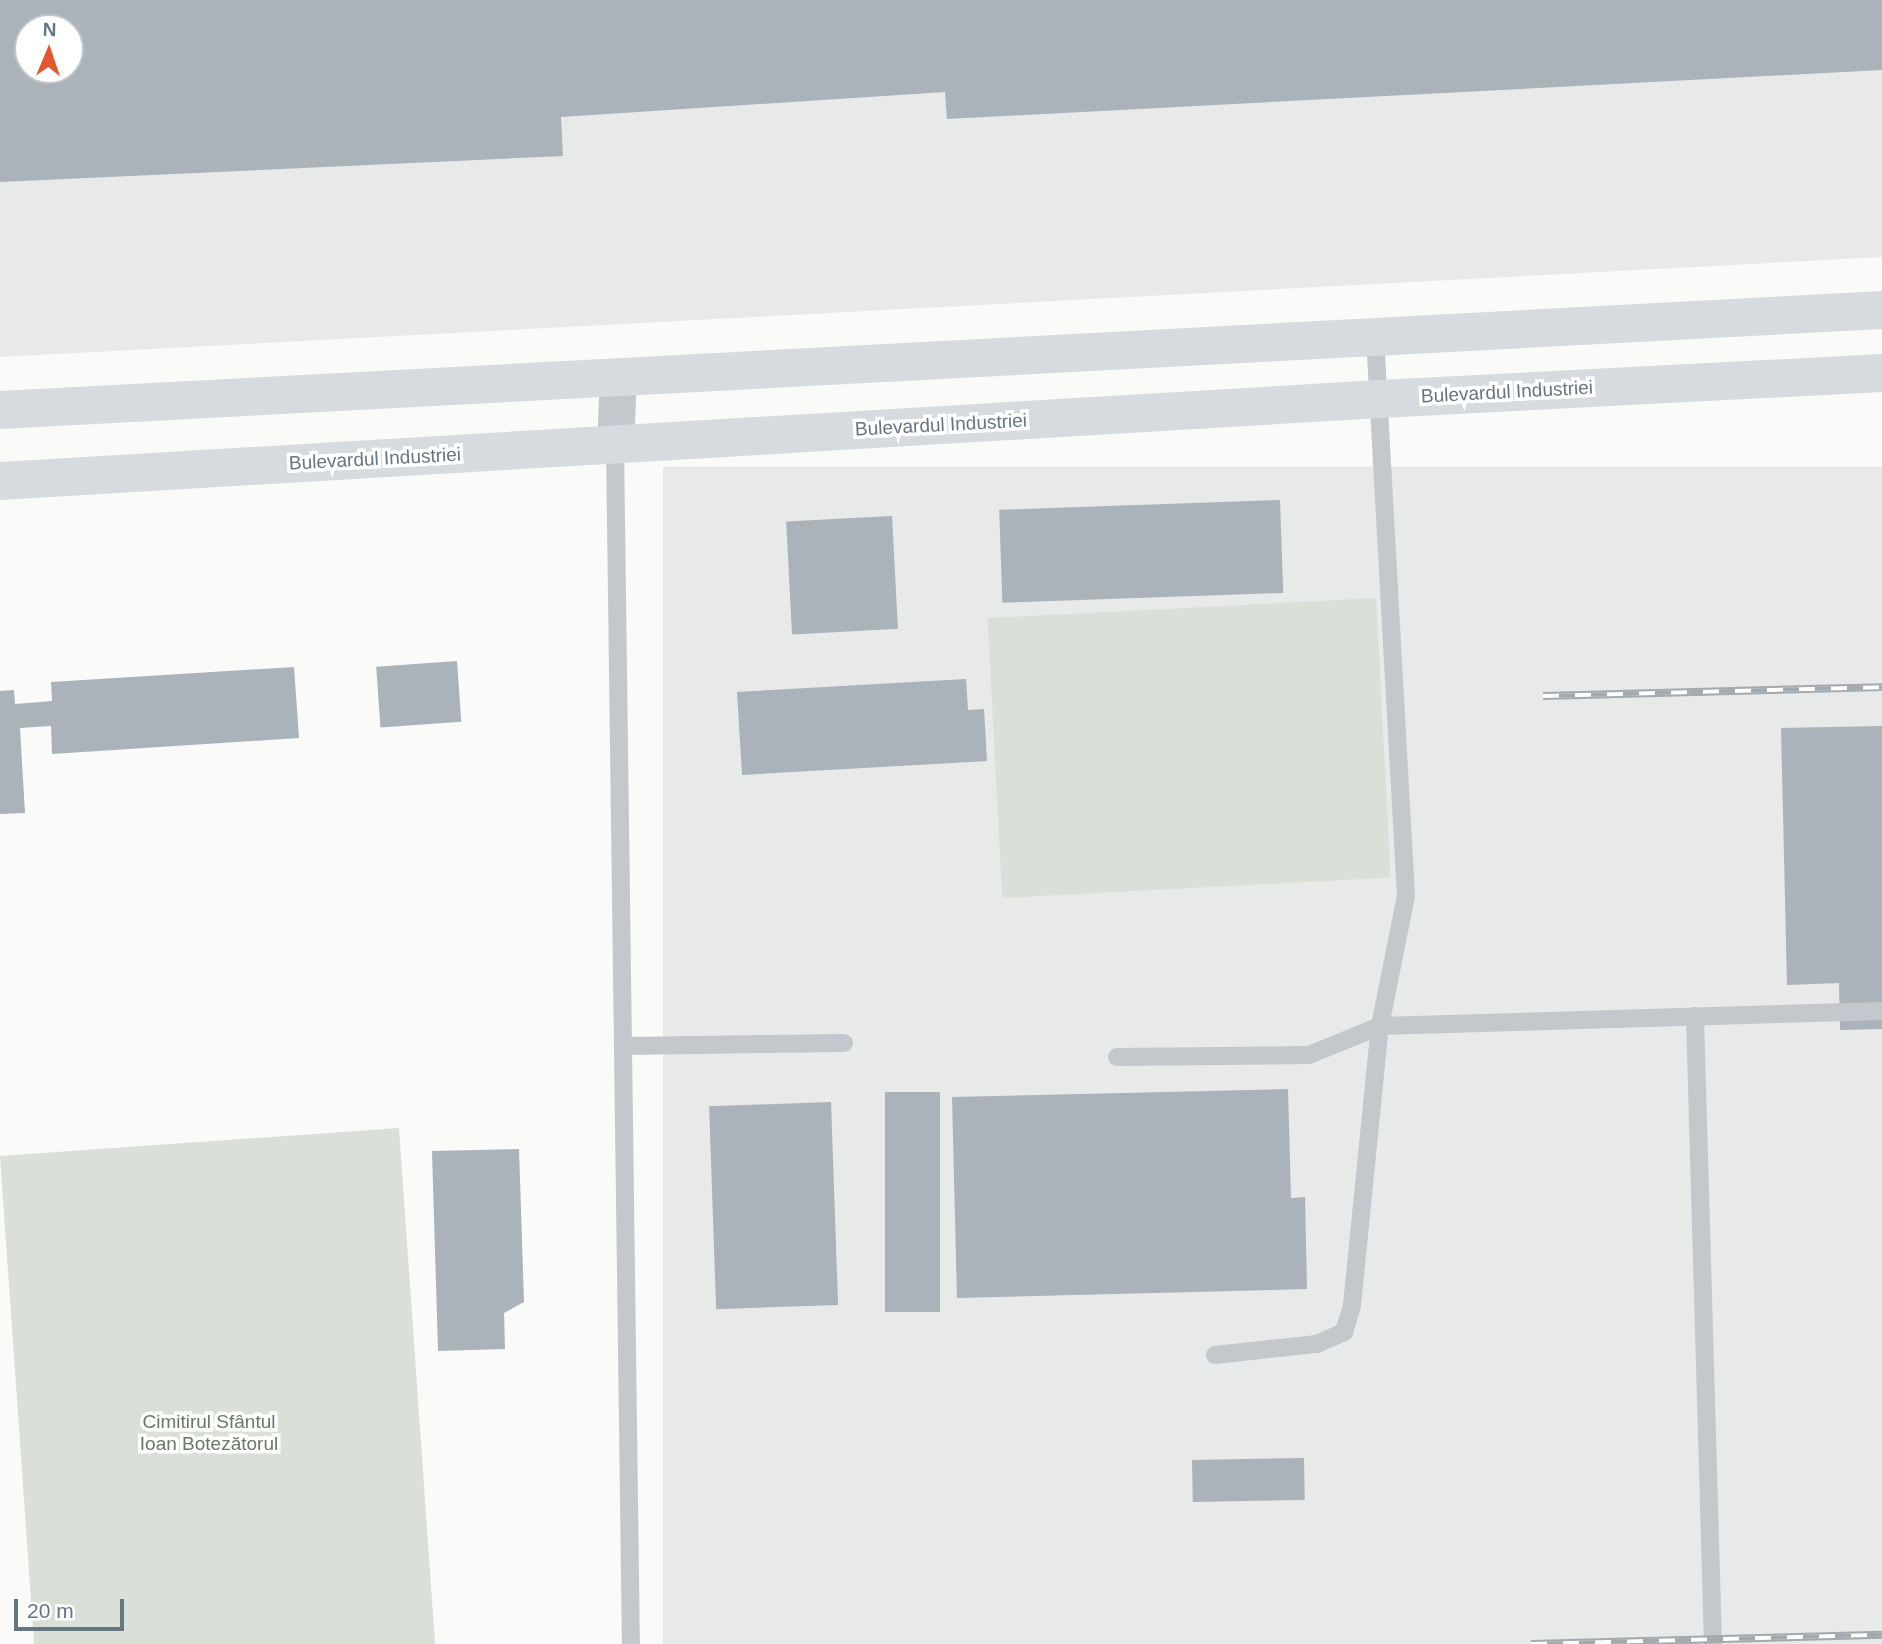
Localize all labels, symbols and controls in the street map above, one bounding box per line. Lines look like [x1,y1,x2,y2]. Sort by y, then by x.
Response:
north arrow [14,14,84,84]
text: N [42,19,57,40]
street label: Bulevardul Industriei [1420,376,1594,408]
street label: Bulevardul Industriei [854,409,1028,441]
street label: Bulevardul Industriei [288,443,462,475]
park label: Cimitirul Sfântul Ioan Botezătorul [140,1411,278,1455]
scale bar [18,1584,128,1628]
text: 20 m [27,1599,74,1622]

